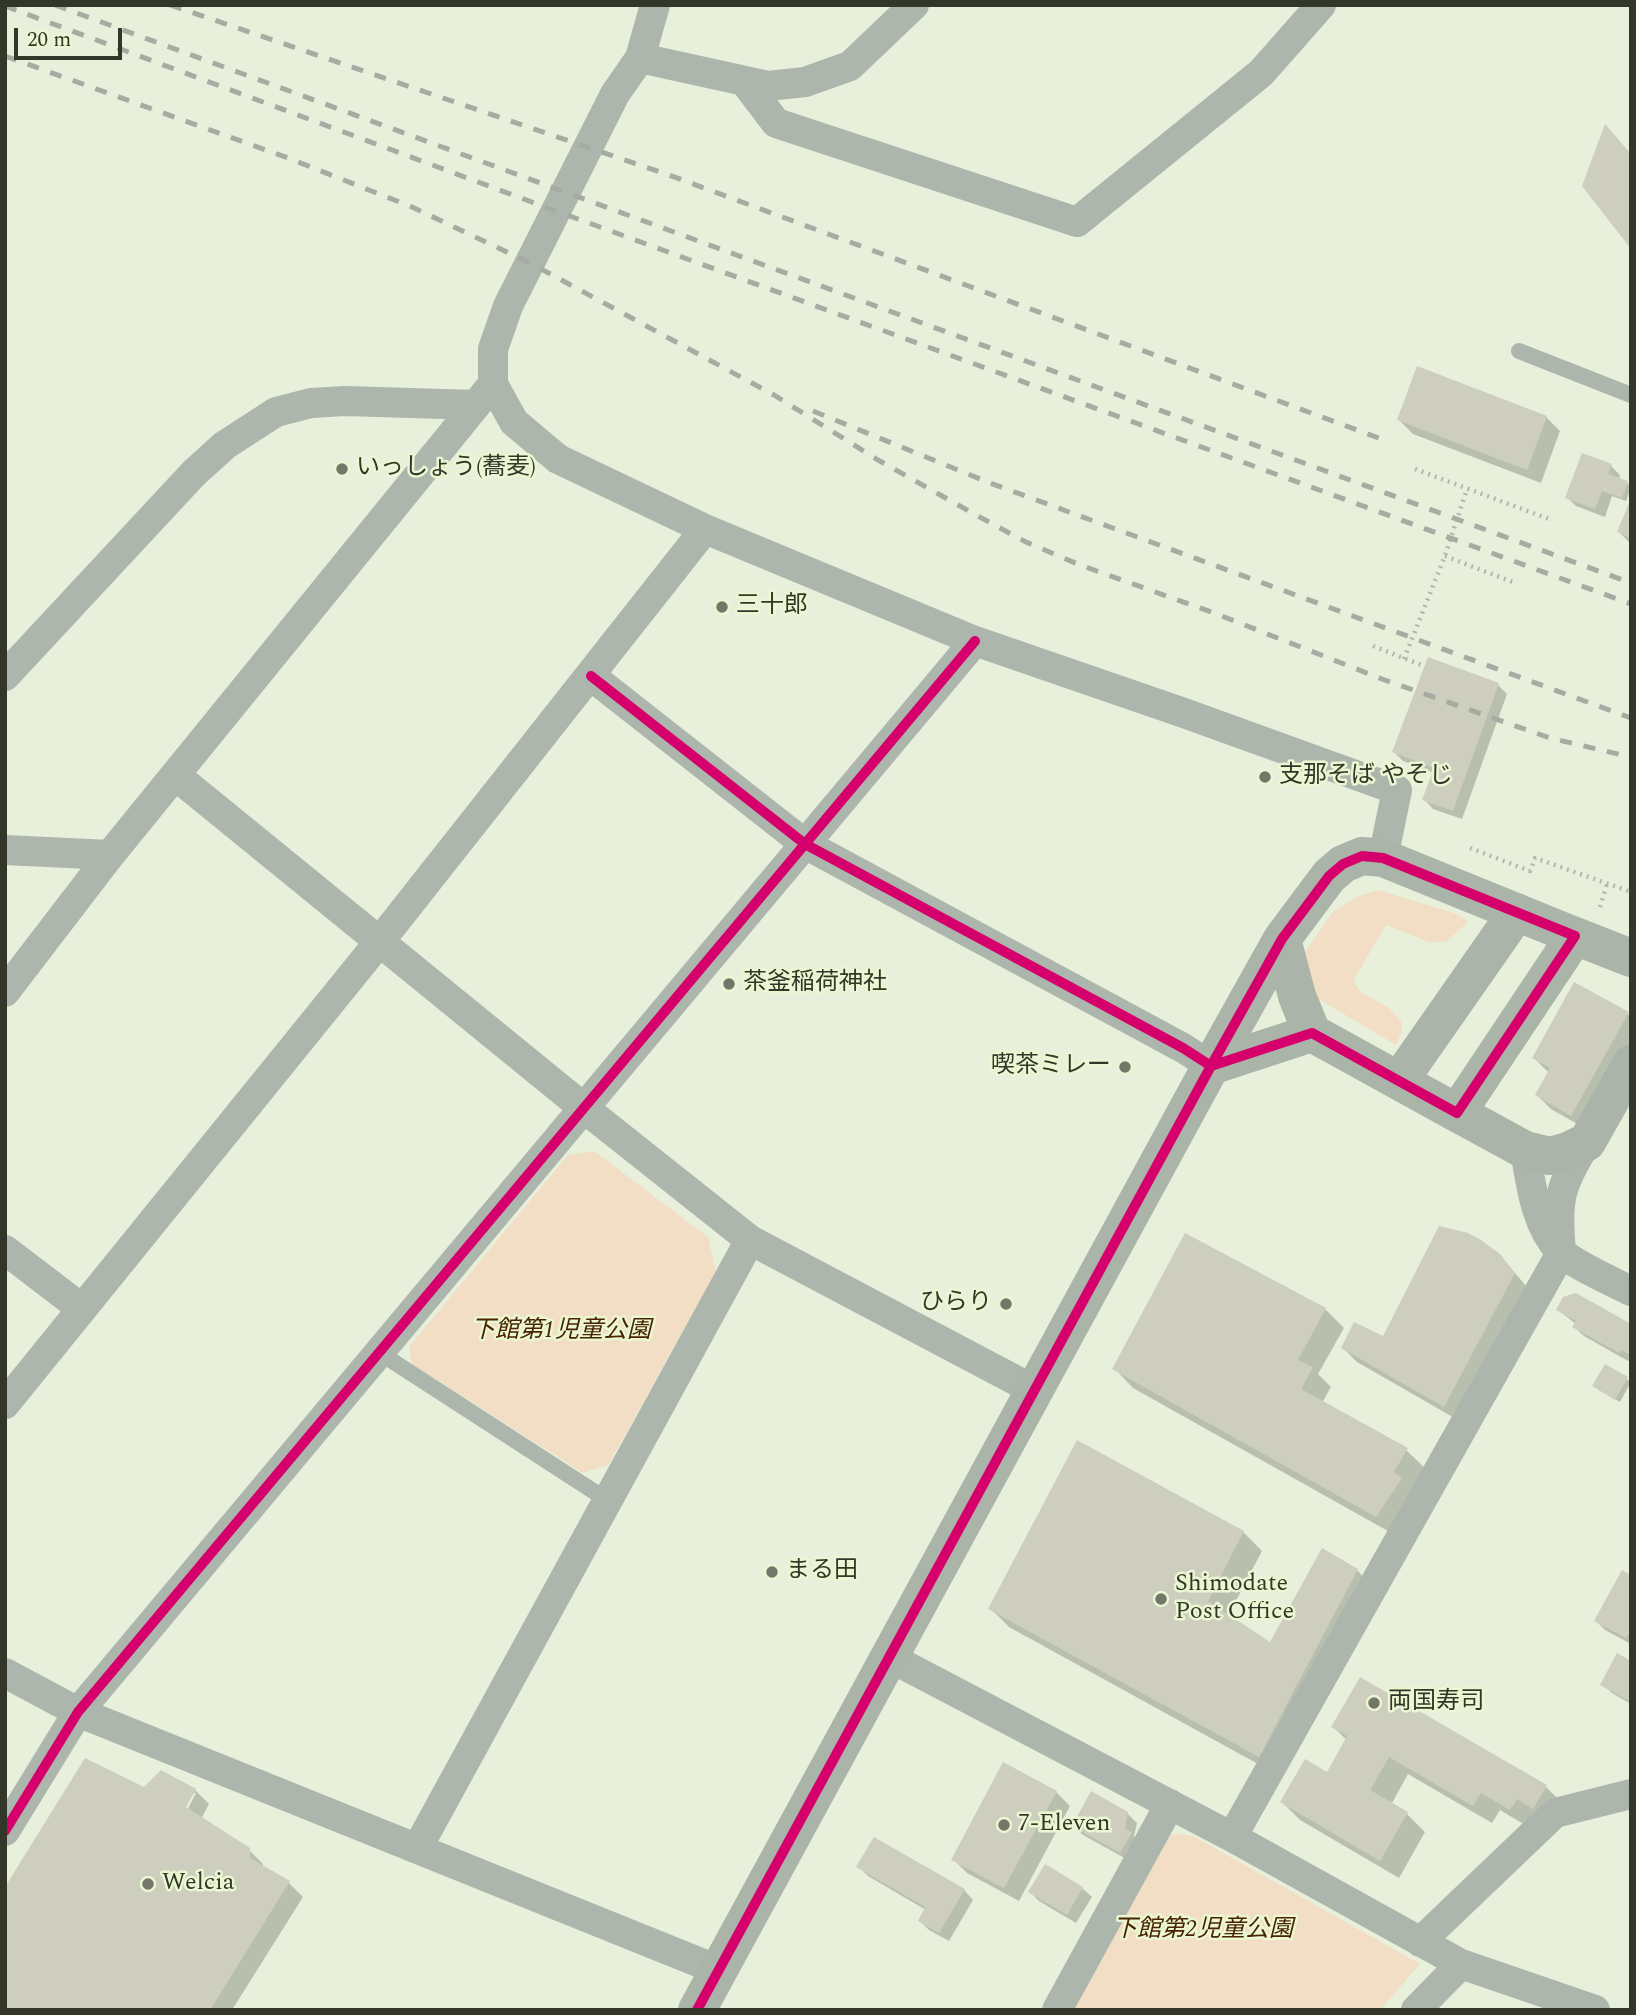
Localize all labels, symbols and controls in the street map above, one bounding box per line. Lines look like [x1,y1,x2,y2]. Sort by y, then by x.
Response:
scale bar [18,14,126,58]
text: 20 m [27,24,71,56]
place label: いっしょう(蕎麦) [356,455,536,483]
marker: いっしょう(蕎麦) [334,461,350,477]
place label: 三十郎 [736,593,808,621]
marker: 三十郎 [714,599,730,615]
place label: 支那そば やそじ [1279,763,1453,791]
marker: 支那そば やそじ [1257,769,1273,785]
place label: 茶釜稲荷神社 [743,970,887,998]
marker: 茶釜稲荷神社 [721,976,737,992]
place label: 喫茶ミレー [991,1053,1111,1081]
marker: 喫茶ミレー [1117,1059,1133,1075]
place label: ひらり [920,1290,992,1318]
marker: ひらり [998,1296,1014,1312]
park label: 下館第1児童公園 [471,1318,651,1346]
place label: まる田 [786,1558,858,1586]
marker: まる田 [764,1564,780,1580]
place label: Shimodate Post Office [1175,1571,1294,1627]
marker: Shimodate Post Office [1153,1591,1169,1607]
place label: 両国寿司 [1388,1689,1484,1717]
marker: 両国寿司 [1366,1695,1382,1711]
place label: 7-Eleven [1018,1811,1110,1839]
marker: 7-Eleven [996,1817,1012,1833]
place label: Welcia [162,1870,234,1898]
marker: Welcia [140,1876,156,1892]
park label: 下館第2児童公園 [1113,1917,1293,1945]

